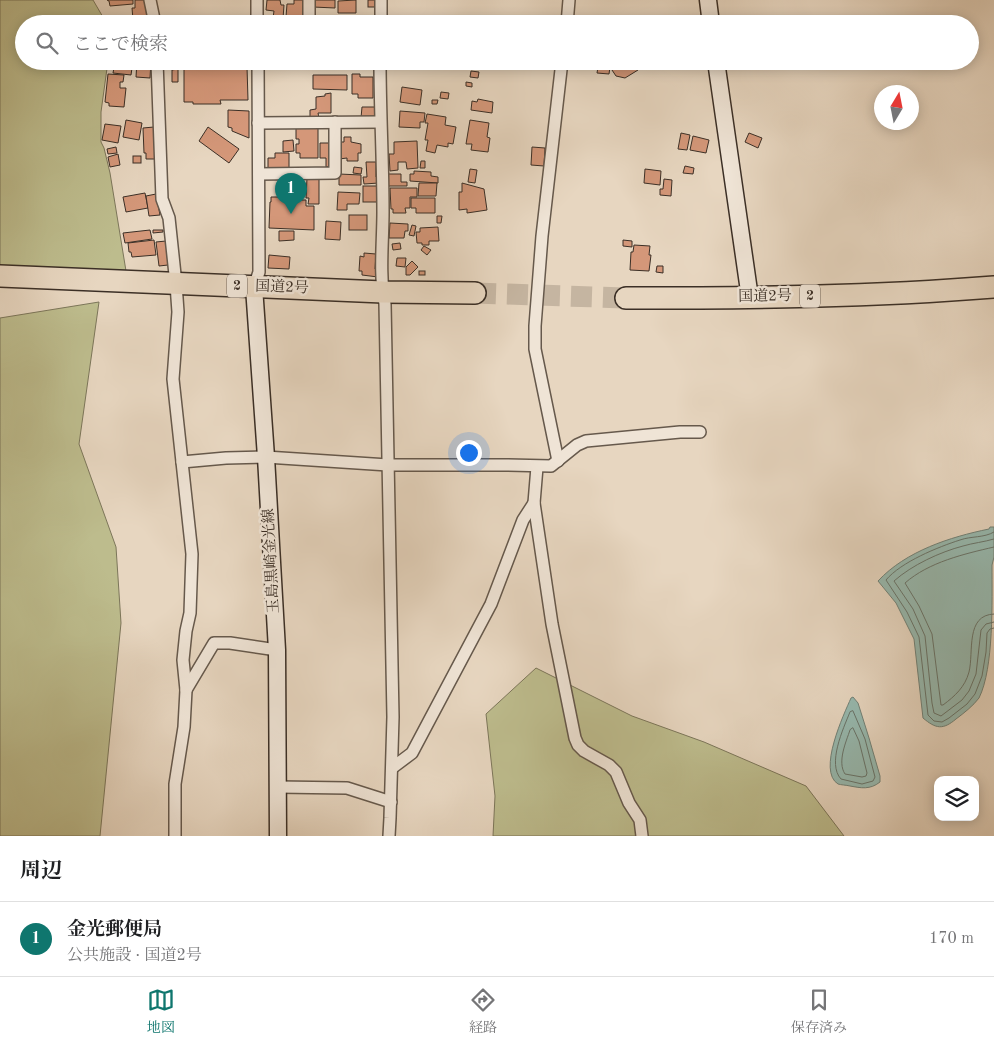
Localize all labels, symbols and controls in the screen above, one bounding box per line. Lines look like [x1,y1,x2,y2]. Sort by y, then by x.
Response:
search box [15,15,979,70]
icon: search [33,29,61,57]
text: ここで検索 [73,36,168,55]
north arrow [874,85,919,130]
pin: 1 [275,173,307,214]
road number: 2 [227,274,247,298]
street label: 国道2号 [255,278,309,296]
road number: 2 [800,284,820,308]
street label: 国道2号 [738,287,792,305]
your location [456,440,482,466]
street label: 玉島黒崎金光線 [260,508,282,614]
map controls [934,776,979,821]
button: layers [934,776,979,821]
text: 周辺 [20,861,62,882]
text: 金光郵便局 [67,921,162,940]
text: 1 [31,931,41,947]
text: 170 m [929,931,974,947]
text: 公共施設 · 国道2号 [67,948,202,964]
tab: 地図 [147,986,175,1037]
tab: 経路 [469,986,497,1037]
tab: 保存済み [791,986,847,1037]

